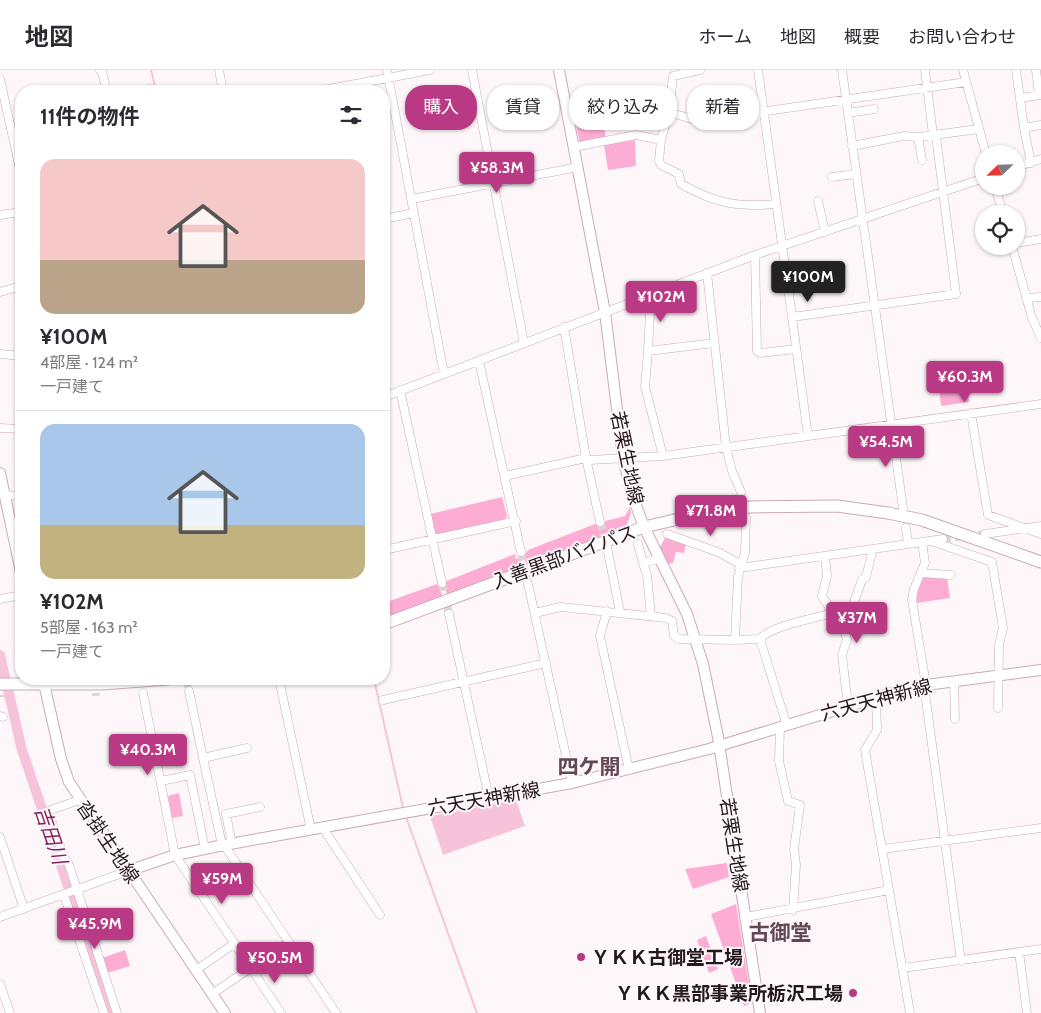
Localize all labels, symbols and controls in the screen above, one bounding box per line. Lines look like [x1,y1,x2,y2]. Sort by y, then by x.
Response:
text: 地図 [25,22,73,51]
text: ホーム [699,26,752,48]
text: 地図 [780,26,816,48]
text: 概要 [844,26,880,48]
text: お問い合わせ [908,26,1016,48]
chip: 購入 [405,85,477,130]
chip: 賃貸 [487,85,559,130]
chip: 絞り込み [569,85,677,130]
chip: 新着 [687,85,759,130]
icon: filters [337,101,365,129]
text: 11件の物件 [40,104,140,129]
north arrow [975,145,1025,195]
map controls [975,145,1025,255]
pin: ¥58.3M [456,152,538,194]
text: ¥58.3M [470,158,524,177]
icon: home [158,191,248,281]
button: locate [975,205,1025,255]
pin: ¥100M [773,260,843,303]
text: ¥100M [782,267,834,286]
pin: ¥102M [626,280,696,323]
text: ¥102M [637,287,685,306]
text: ¥100M [40,324,108,349]
text: 4部屋 · 124 m² [40,353,138,372]
pin: ¥60.3M [924,360,1006,403]
text: ¥60.3M [937,367,993,386]
text: 一戸建て [40,377,104,396]
street label: 若栗生地線 [606,409,648,507]
pin: ¥54.5M [845,426,927,468]
text: ¥54.5M [859,432,913,451]
icon: home [158,457,248,547]
pin: ¥71.8M [670,494,752,537]
text: ¥71.8M [686,501,736,520]
street label: 入善黒部バイパス [489,520,639,594]
text: ¥102M [40,589,104,614]
pin: ¥37M [827,602,887,644]
text: ¥37M [837,608,877,627]
text: 5部屋 · 163 m² [40,618,138,637]
text: 一戸建て [40,642,104,661]
street label: 六天天神新線 [818,674,934,726]
pin: ¥40.3M [107,734,189,776]
text: ¥40.3M [120,740,176,759]
district label: 四ケ開 [558,754,621,779]
street label: 六天天神新線 [426,778,542,820]
street label: 沓掛生地線 [72,796,144,888]
street label: 若栗生地線 [715,796,753,894]
water label: 吉田川 [30,803,73,869]
pin: ¥59M [192,862,252,905]
text: ¥59M [202,869,242,888]
pin: ¥45.9M [54,908,136,950]
text: ¥45.9M [68,914,122,933]
district label: 古御堂 [749,920,812,945]
pin: ¥50.5M [234,942,316,984]
place label: ＹＫＫ古御堂工場 [591,946,743,969]
text: ¥50.5M [248,948,302,967]
marker: ＹＫＫ古御堂工場 [575,951,587,963]
place label: ＹＫＫ黒部事業所栃沢工場 [615,982,843,1005]
marker: ＹＫＫ黒部事業所栃沢工場 [847,987,859,999]

